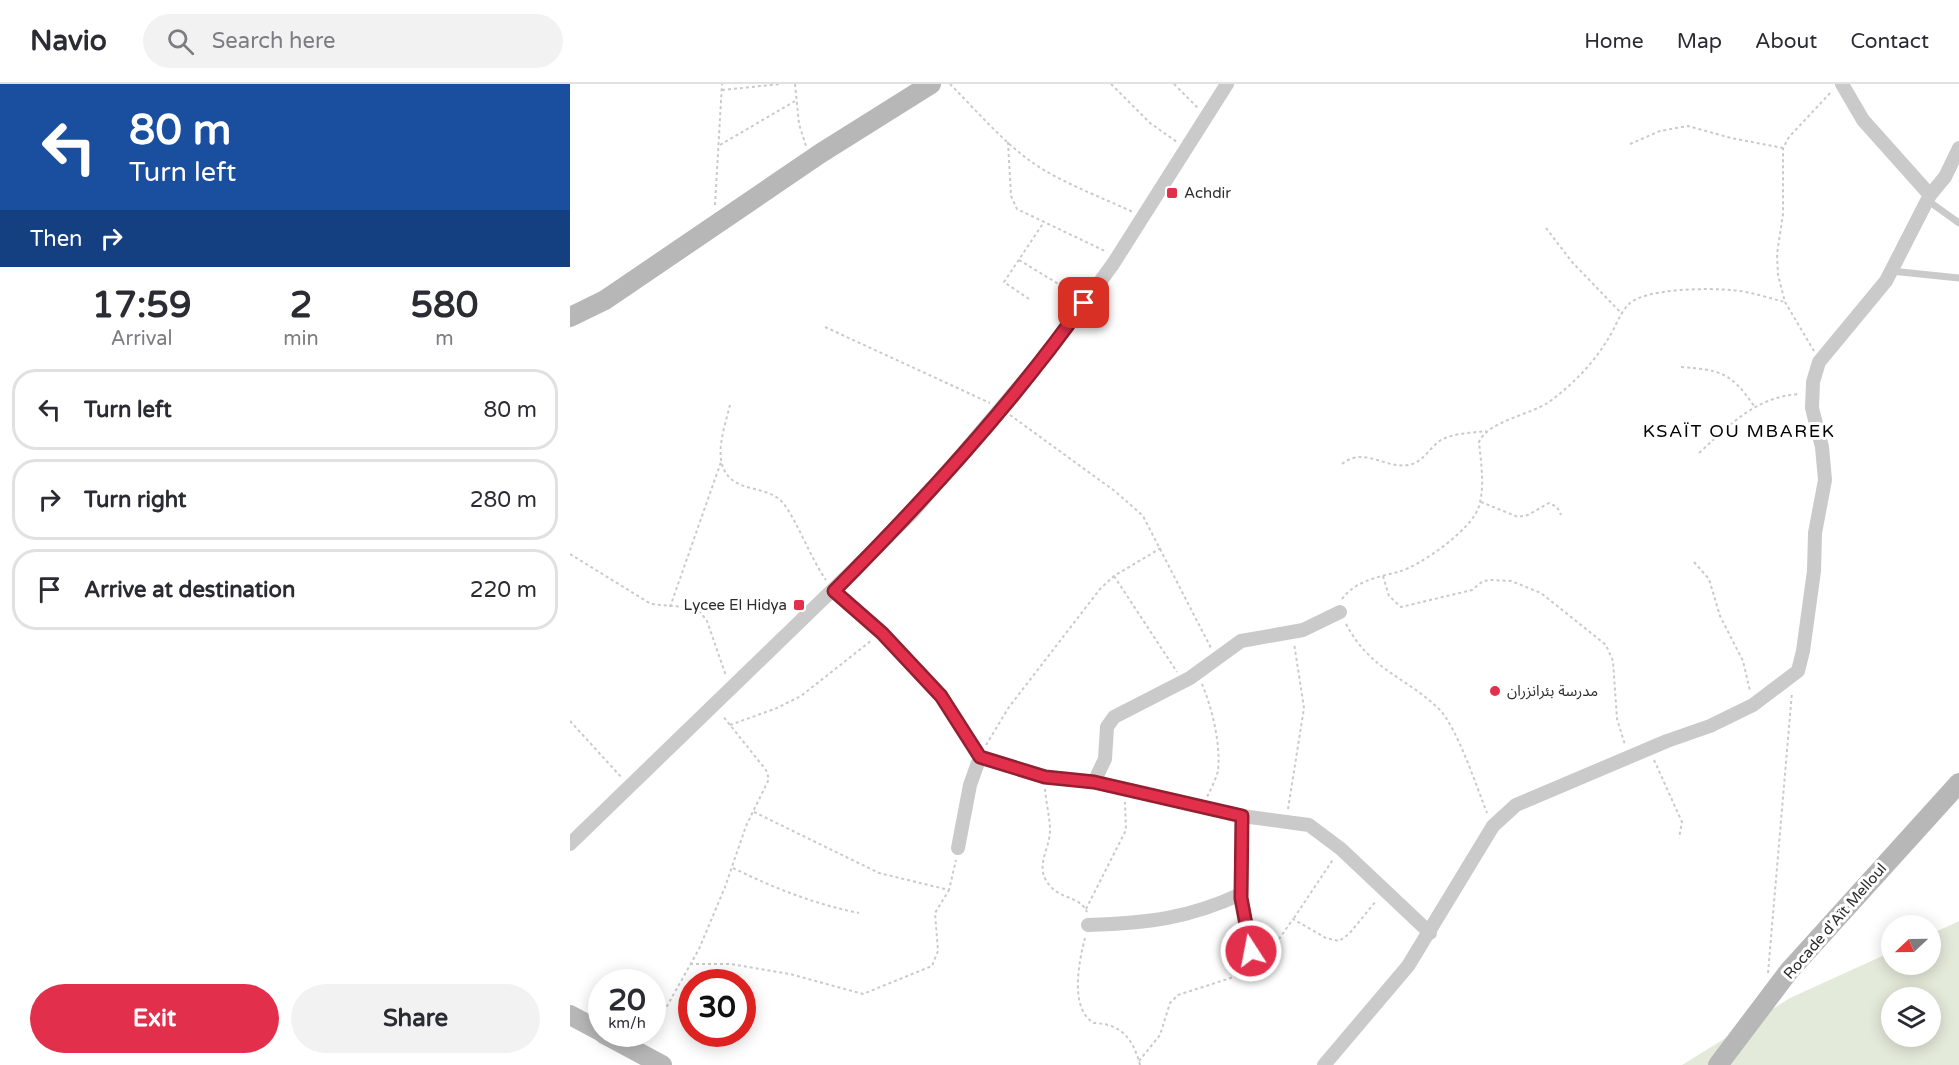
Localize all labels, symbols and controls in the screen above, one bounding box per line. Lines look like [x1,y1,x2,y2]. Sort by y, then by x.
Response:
search box [143,14,563,68]
text: Navio [30,24,107,58]
icon: search [164,25,197,58]
text: Search here [212,28,336,54]
text: Home [1584,29,1644,54]
text: Map [1677,29,1722,54]
text: About [1755,29,1817,54]
text: Contact [1850,29,1929,54]
text: 80 m [129,105,231,156]
icon: left [30,108,108,186]
text: Turn left [129,156,236,189]
place label: Achdir [1184,184,1231,202]
marker: Achdir [1165,186,1179,200]
icon: right [95,222,128,255]
text: Then [30,226,83,252]
pin [1058,277,1109,328]
text: 17:59 [92,284,192,327]
text: 2 [290,284,312,327]
text: 580 [410,284,478,327]
icon: arrive [1067,286,1100,319]
text: Arrival [111,327,173,351]
text: min [283,327,319,351]
text: m [435,327,454,351]
icon: left [33,393,66,426]
text: Turn left [84,397,172,423]
text: 80 m [483,397,537,423]
district label: KSAÏT OU MBAREK [1643,420,1835,442]
icon: right [33,483,66,516]
text: Turn right [84,487,186,513]
text: 280 m [470,487,537,513]
icon: arrive [33,573,66,606]
text: Arrive at destination [84,577,295,603]
text: 220 m [470,577,537,603]
place label: Lycee El Hidya [684,596,787,614]
marker: Lycee El Hidya [792,598,806,612]
place label: مدرسة بئرانزران [1507,682,1598,700]
marker: مدرسة بئرانزران [1488,684,1502,698]
street label: Rocade d'Aït Melloul [1780,859,1890,983]
north arrow [1881,915,1941,975]
map controls [1881,915,1941,1047]
position arrow [1219,919,1283,983]
speed limit sign: 30 [678,969,756,1047]
text: 20 [608,982,646,1019]
button: Exit [30,984,279,1053]
button: Share [291,984,540,1053]
button: layers [1881,987,1941,1047]
text: km/h [608,1014,646,1032]

